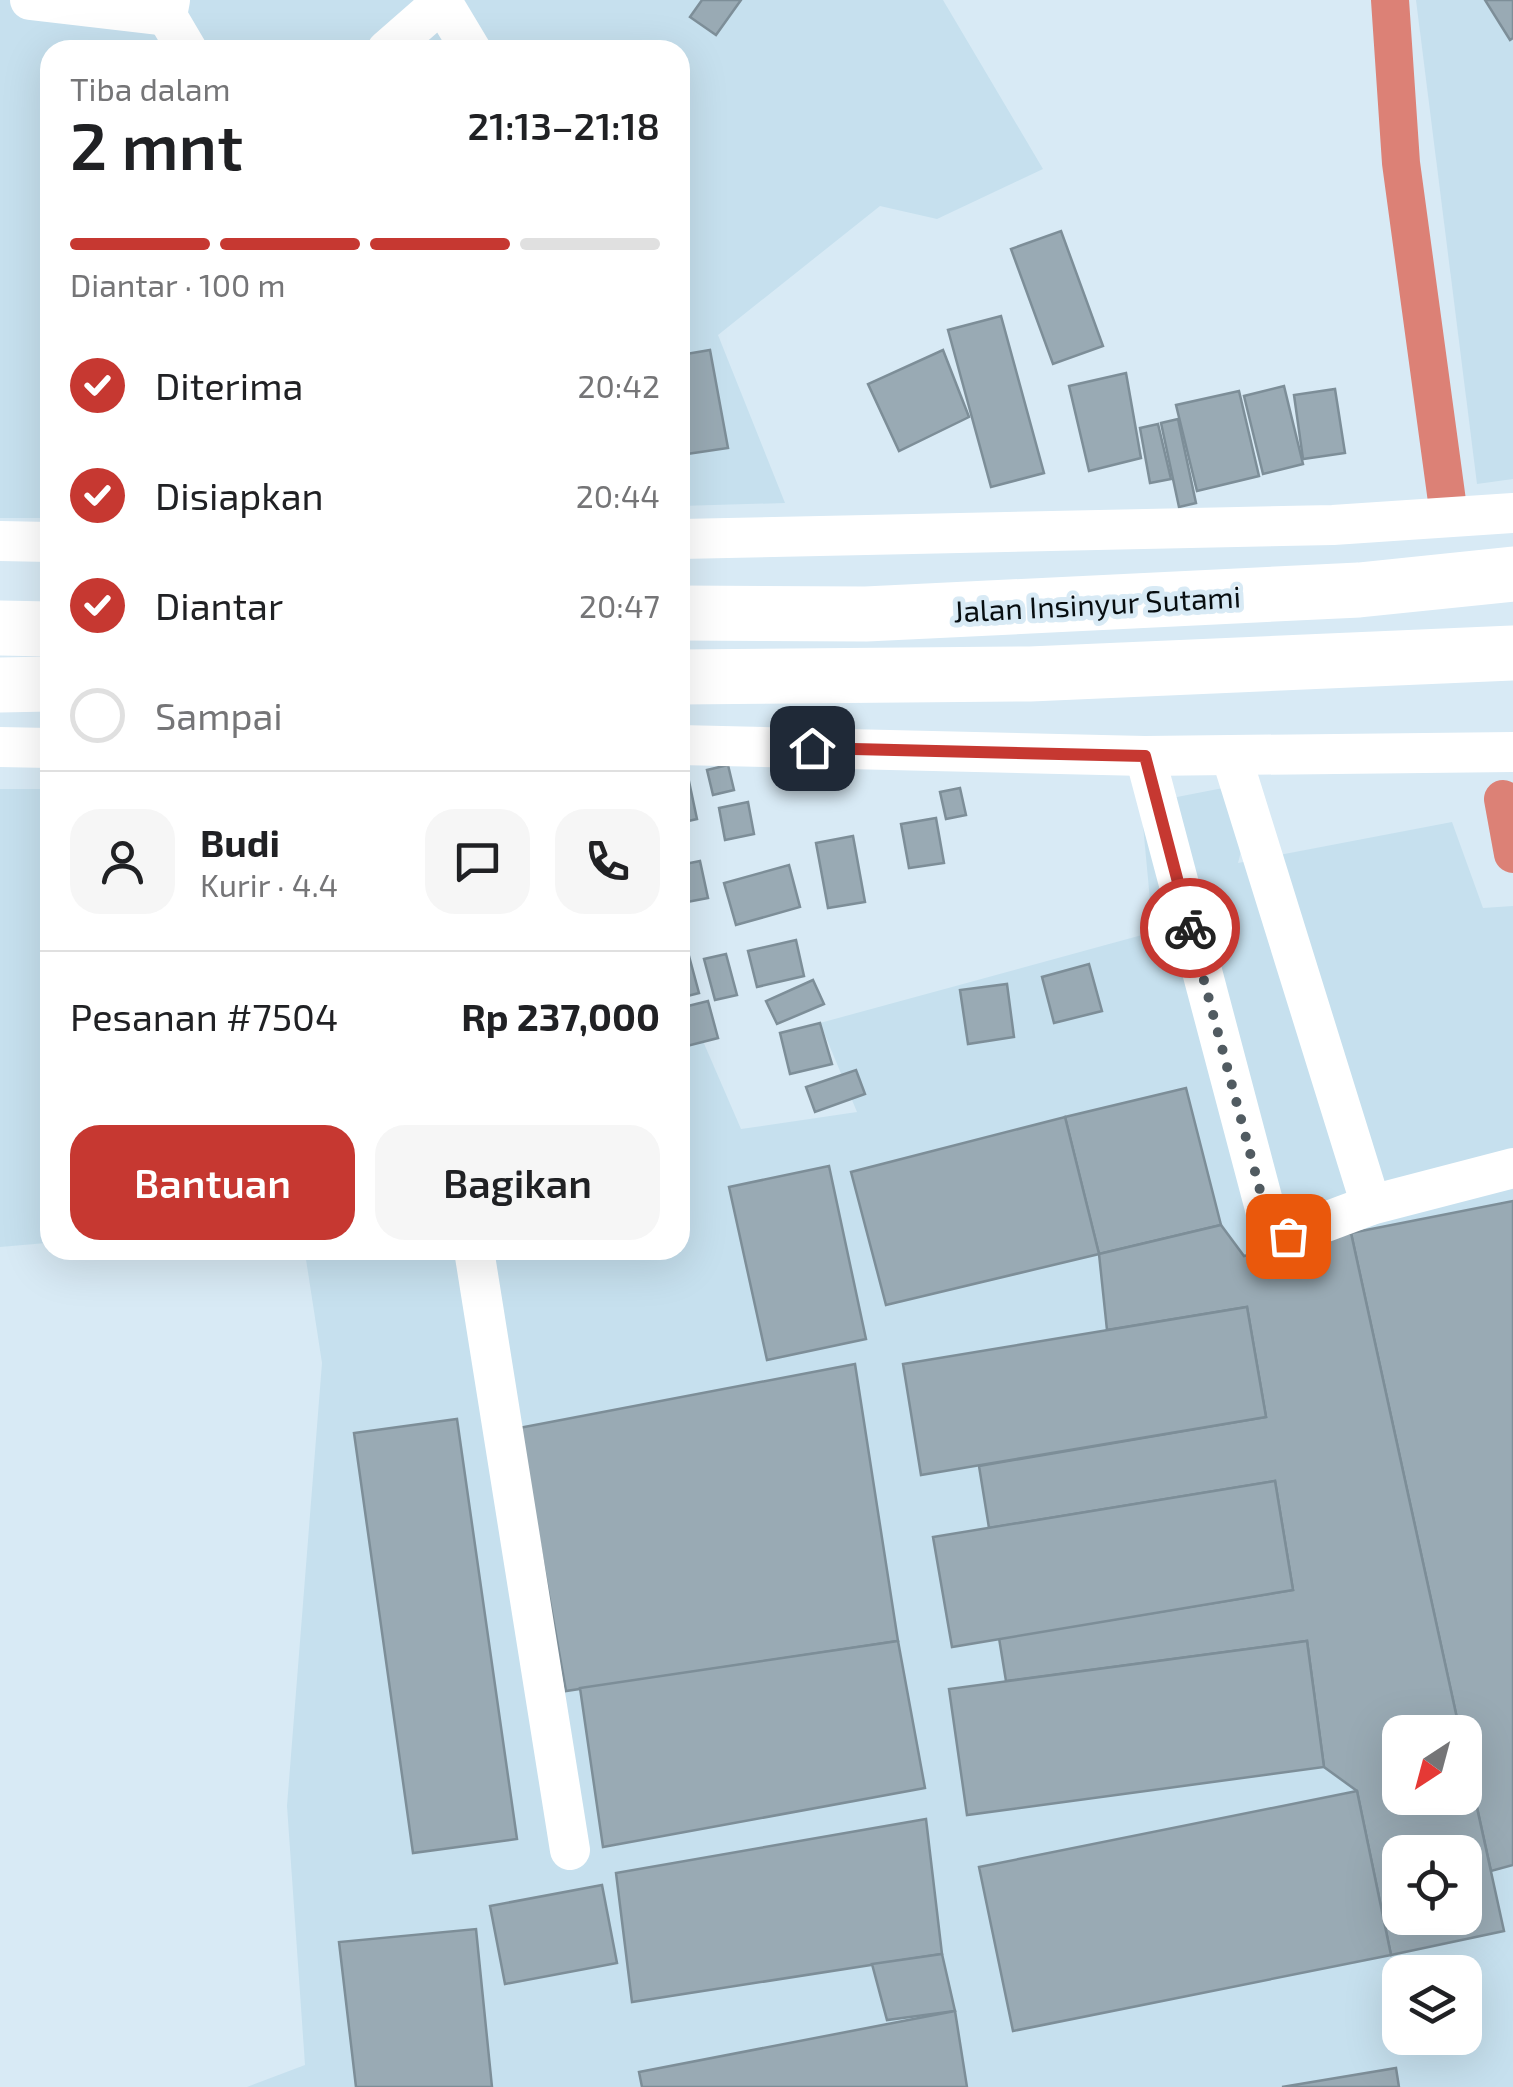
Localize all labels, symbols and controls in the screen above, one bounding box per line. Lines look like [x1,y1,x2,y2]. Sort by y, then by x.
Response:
text: Tiba dalam [70,69,230,107]
text: 21:13–21:18 [467,102,660,148]
text: 2 mnt [70,105,243,183]
text: Diantar · 100 m [70,265,286,303]
icon: check [70,358,125,413]
text: Diterima [155,362,303,408]
text: 20:42 [578,366,660,404]
icon: check [70,468,125,523]
text: Disiapkan [155,472,324,518]
text: 20:44 [576,476,660,514]
street label: Jalan Insinyur Sutami [952,577,1242,629]
icon: check [70,578,125,633]
text: Diantar [155,582,283,628]
text: 20:47 [579,586,660,624]
text: Sampai [155,692,283,738]
pin [770,706,855,791]
icon: home [785,721,840,776]
button: person [70,809,175,914]
button: chat [425,809,530,914]
button: phone [555,809,660,914]
text: Budi [200,819,280,865]
text: Kurir · 4.4 [200,865,338,903]
courier [1140,878,1240,978]
icon: bike [1163,901,1218,956]
text: Pesanan #7504 [70,993,338,1039]
text: Rp 237,000 [461,993,660,1039]
button: Bantuan [70,1125,355,1240]
button: Bagikan [375,1125,660,1240]
pin [1246,1194,1331,1279]
icon: bag [1261,1209,1316,1264]
north arrow [1382,1715,1482,1815]
map controls [1382,1715,1482,2055]
button: locate [1382,1835,1482,1935]
button: layers [1382,1955,1482,2055]

